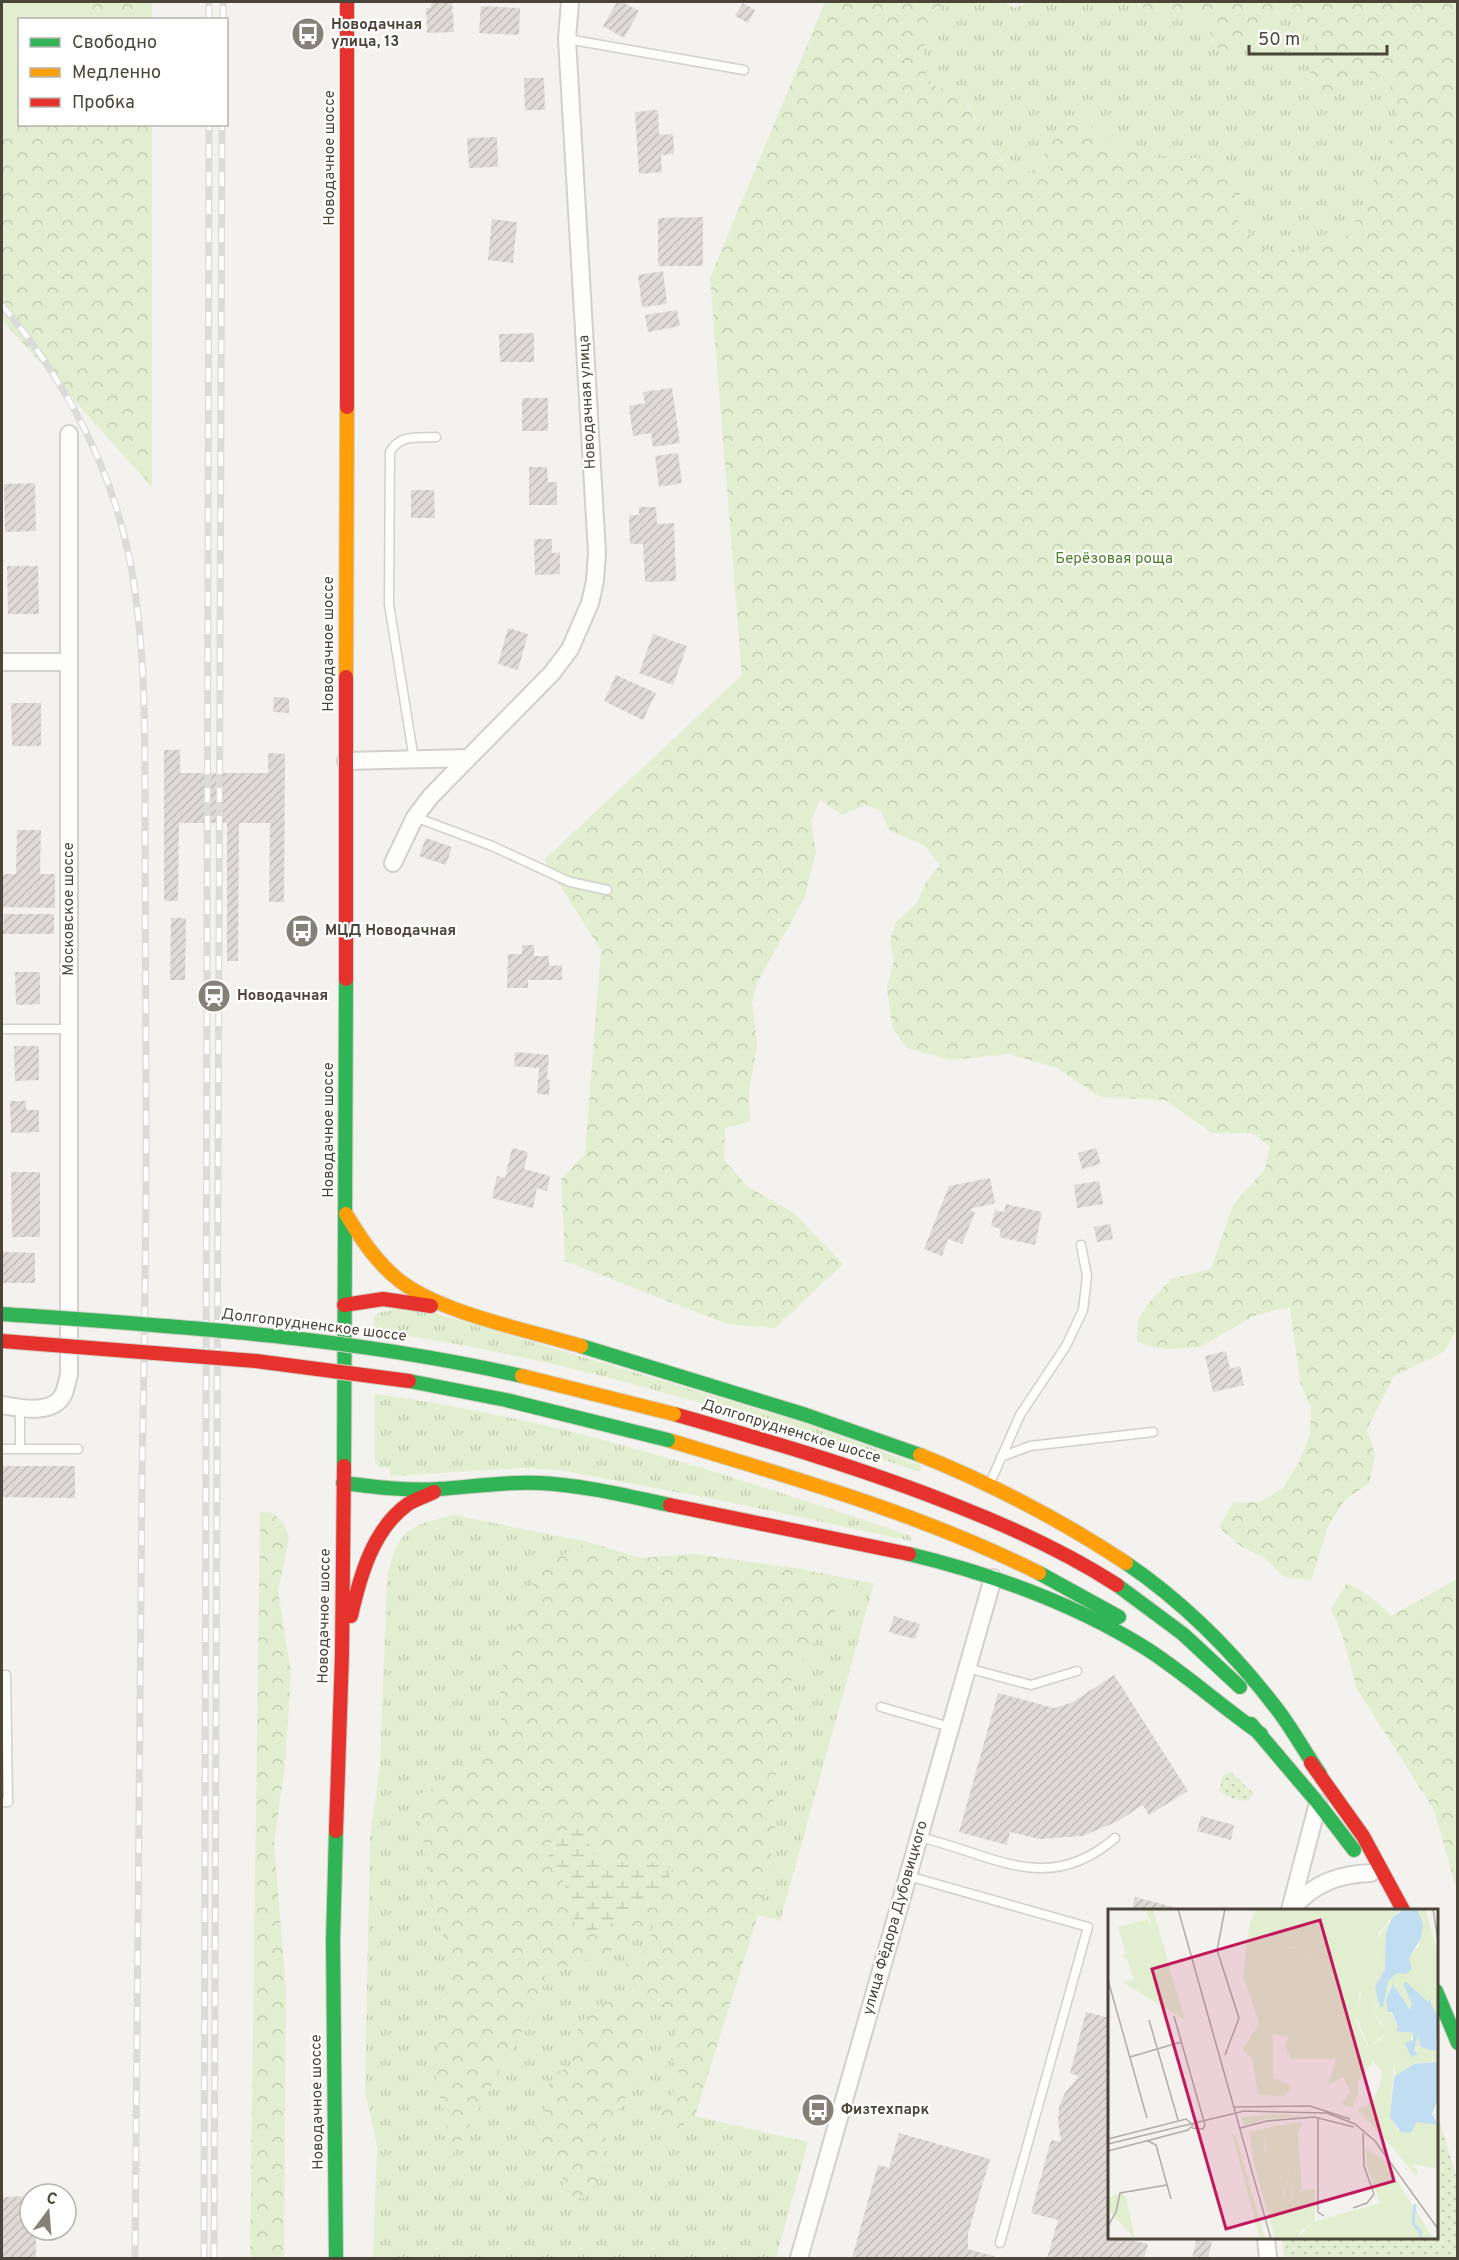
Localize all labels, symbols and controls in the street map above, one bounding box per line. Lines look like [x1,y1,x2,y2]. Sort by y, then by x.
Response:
bus stop icon: Новодачная улица, 13 [290,16,326,52]
place label: Новодачная улица, 13 [331,16,422,52]
legend [18,18,228,126]
scale bar [1249,18,1387,56]
text: 50 m [1258,29,1300,52]
text: Свободно [72,32,157,55]
text: Медленно [72,62,161,85]
street label: Новодачное шоссе [321,90,340,226]
text: Пробка [72,92,135,115]
street label: Новодачная улица [575,334,601,470]
park label: Берёзовая роща [1055,550,1173,569]
street label: Новодачное шоссе [320,576,339,712]
street label: Московское шоссе [60,842,79,976]
bus stop icon: МЦД Новодачная [284,913,320,949]
place label: МЦД Новодачная [325,922,456,941]
station icon: Новодачная [196,978,232,1014]
place label: Новодачная [237,987,328,1006]
street label: Новодачное шоссе [320,1062,339,1198]
street label: Долгопрудненское шоссе [220,1305,408,1347]
street label: Долгопрудненское шоссе [699,1396,883,1468]
street label: Новодачное шоссе [314,1548,336,1684]
street label: улица Фёдора Дубовицкого [859,1819,933,2017]
inset map [1108,1909,1438,2239]
street label: Новодачное шоссе [307,2034,329,2170]
bus stop icon: Физтехпарк [800,2092,836,2128]
place label: Физтехпарк [841,2101,929,2120]
north arrow [18,2182,78,2242]
text: С [44,2188,59,2211]

